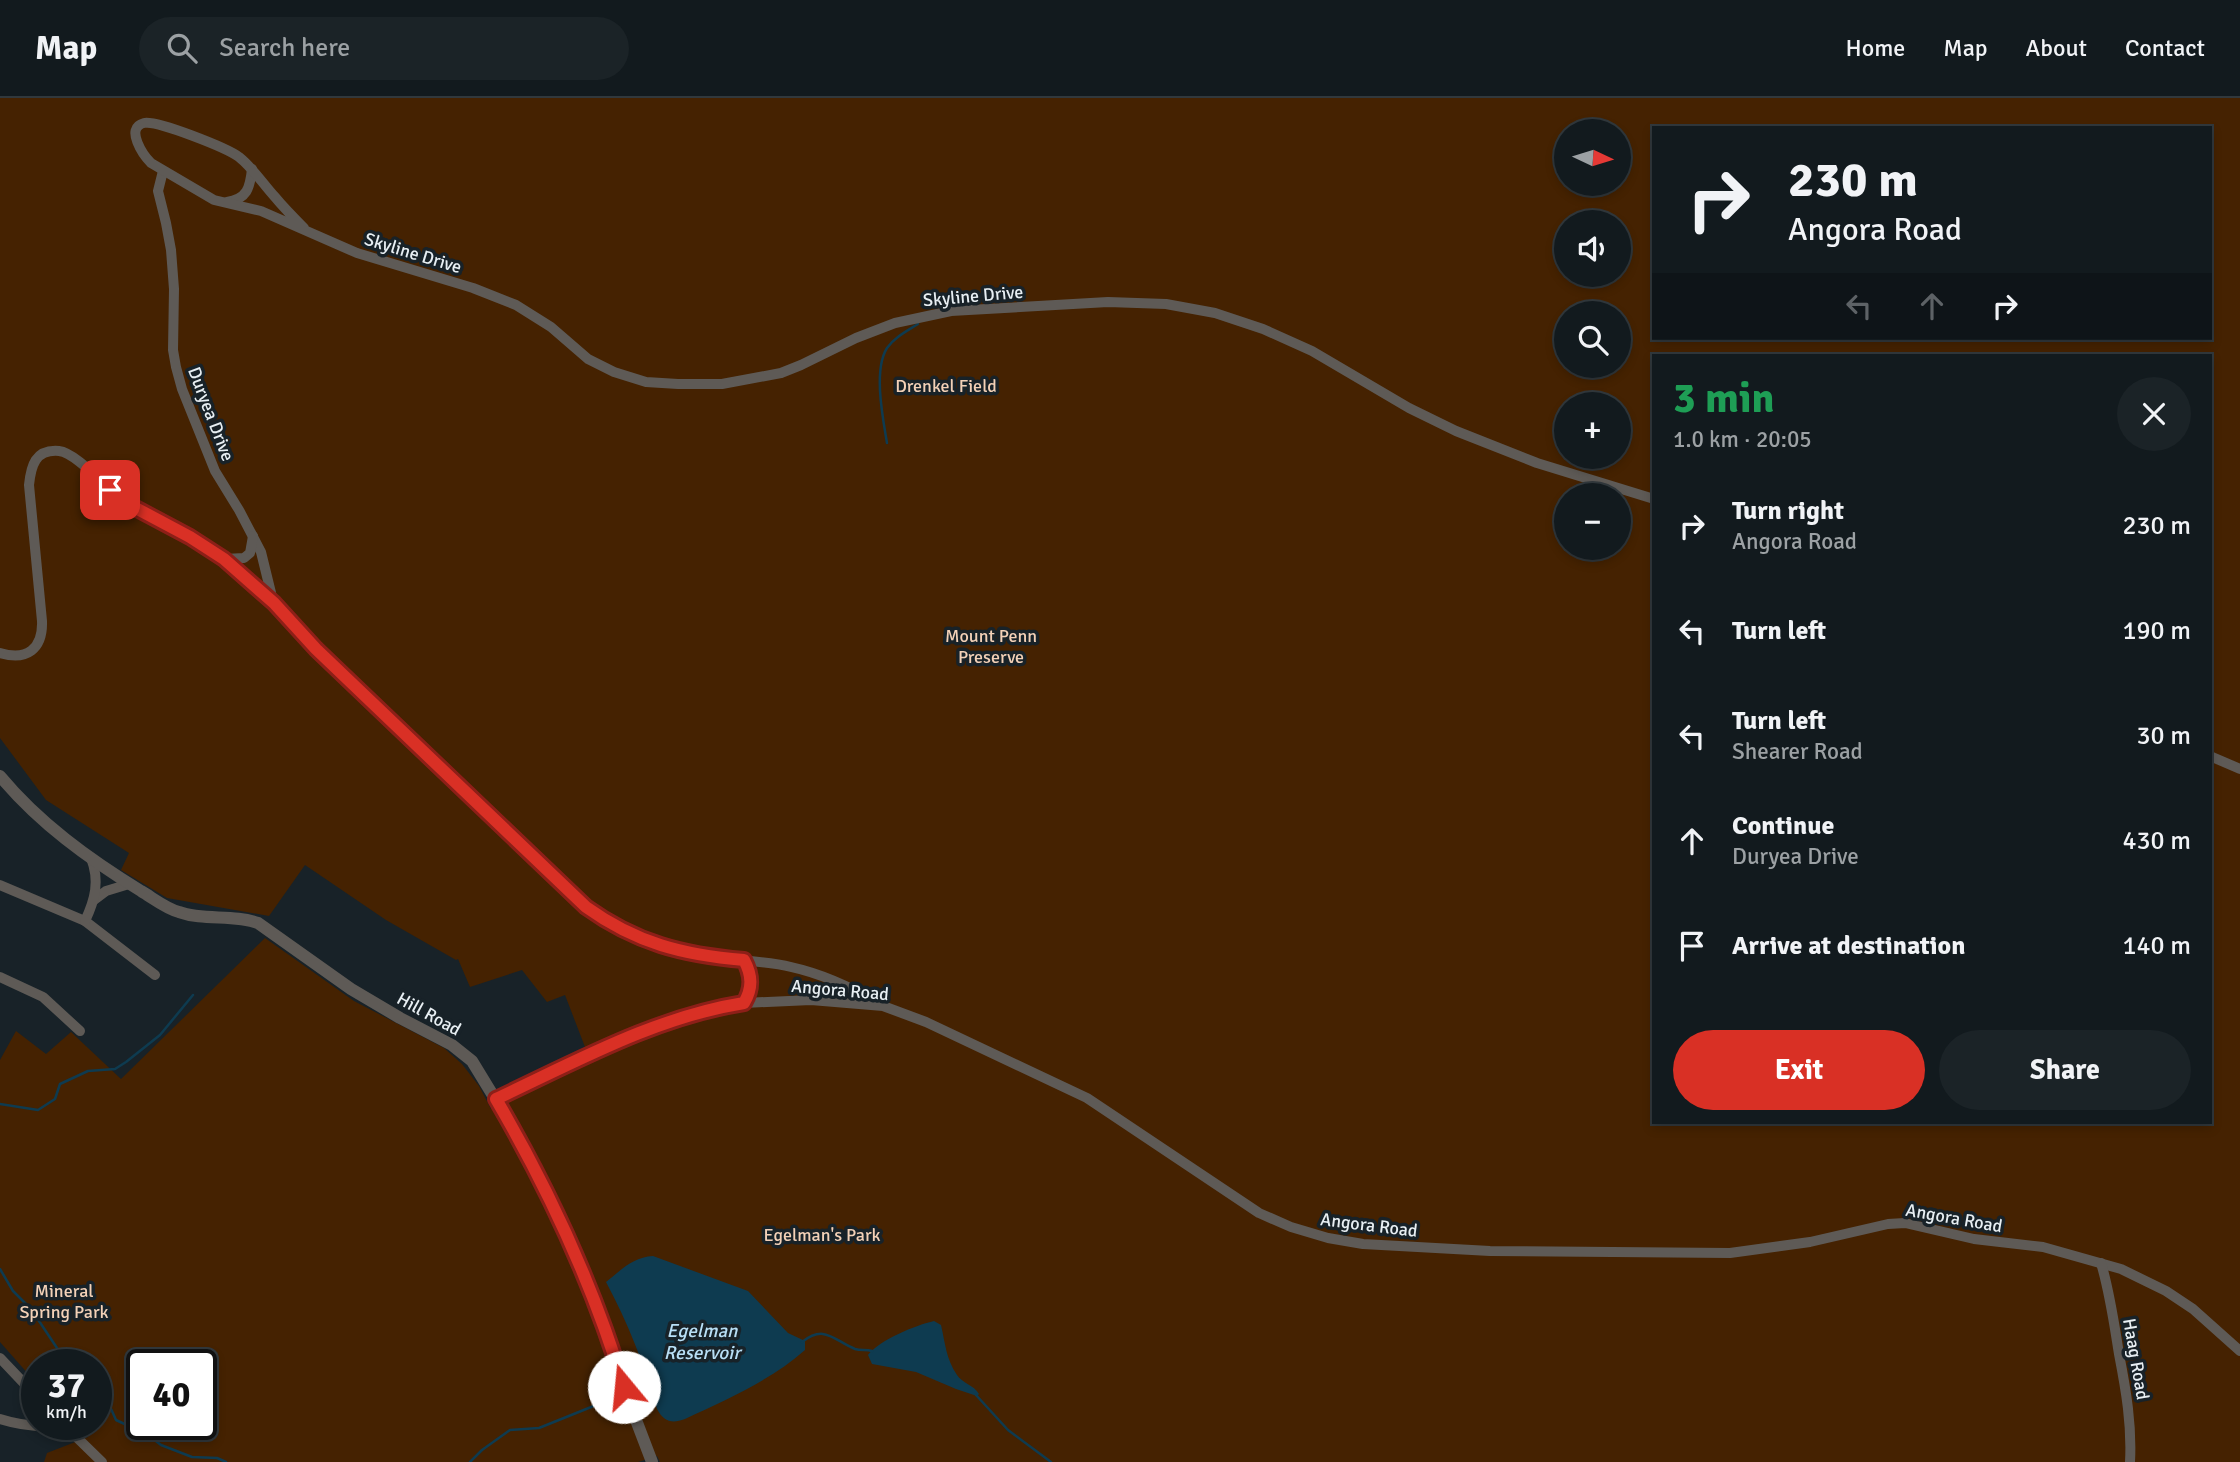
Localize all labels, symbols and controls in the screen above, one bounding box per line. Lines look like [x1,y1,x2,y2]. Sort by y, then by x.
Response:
search box [139,17,629,80]
text: Map [35,28,97,69]
icon: search [163,29,201,67]
text: Search here [219,32,350,64]
text: Home [1845,33,1905,63]
text: Map [1943,33,1988,63]
text: About [2026,33,2087,63]
text: Contact [2125,33,2205,63]
north arrow [1554,119,1631,196]
map controls [1554,119,1631,560]
text: 230 m [1788,150,1918,210]
icon: right [1673,154,1764,245]
button: sound [1554,210,1631,287]
text: Angora Road [1788,210,1962,249]
street label: Skyline Drive [362,228,464,278]
street label: Skyline Drive [922,281,1024,311]
icon: left [1840,287,1878,325]
icon: ahead [1913,287,1951,325]
icon: right [1986,287,2024,325]
button: search [1554,301,1631,378]
street label: Duryea Drive [183,364,239,464]
text: 3 min [1673,373,1774,424]
park label: Drenkel Field [895,375,997,397]
button: close [2117,377,2191,451]
button: + [1554,392,1631,469]
text: 1.0 km · 20:05 [1673,425,1812,454]
pin [80,460,140,520]
icon: arrive [91,471,129,509]
button: − [1554,483,1631,560]
text: Turn right [1732,495,1844,527]
icon: right [1673,507,1711,545]
text: 230 m [2122,510,2191,542]
text: Angora Road [1732,527,1857,556]
icon: left [1673,612,1711,650]
text: Turn left [1732,615,1826,647]
text: 190 m [2122,615,2191,647]
park label: Mount Penn Preserve [945,625,1037,668]
text: Turn left [1732,705,1826,737]
icon: left [1673,717,1711,755]
text: 30 m [2136,720,2191,752]
text: Shearer Road [1732,737,1863,766]
text: Continue [1732,810,1834,842]
icon: ahead [1673,822,1711,860]
text: 430 m [2122,825,2191,857]
text: Duryea Drive [1732,842,1859,871]
icon: arrive [1673,927,1711,965]
text: Arrive at destination [1732,930,1965,962]
text: 140 m [2122,930,2191,962]
street label: Angora Road [790,975,890,1005]
street label: Hill Road [393,987,465,1041]
button: Exit [1673,1030,1925,1110]
button: Share [1939,1030,2191,1110]
street label: Angora Road [1904,1199,2004,1237]
street label: Angora Road [1319,1208,1419,1242]
park label: Egelman's Park [763,1224,881,1246]
park label: Mineral Spring Park [19,1280,109,1323]
street label: Haag Road [2118,1317,2154,1401]
water label: Egelman Reservoir [664,1319,743,1365]
speed limit sign: 40 [126,1349,217,1440]
position arrow [587,1350,661,1424]
text: 37 [48,1364,85,1407]
text: km/h [46,1401,87,1423]

